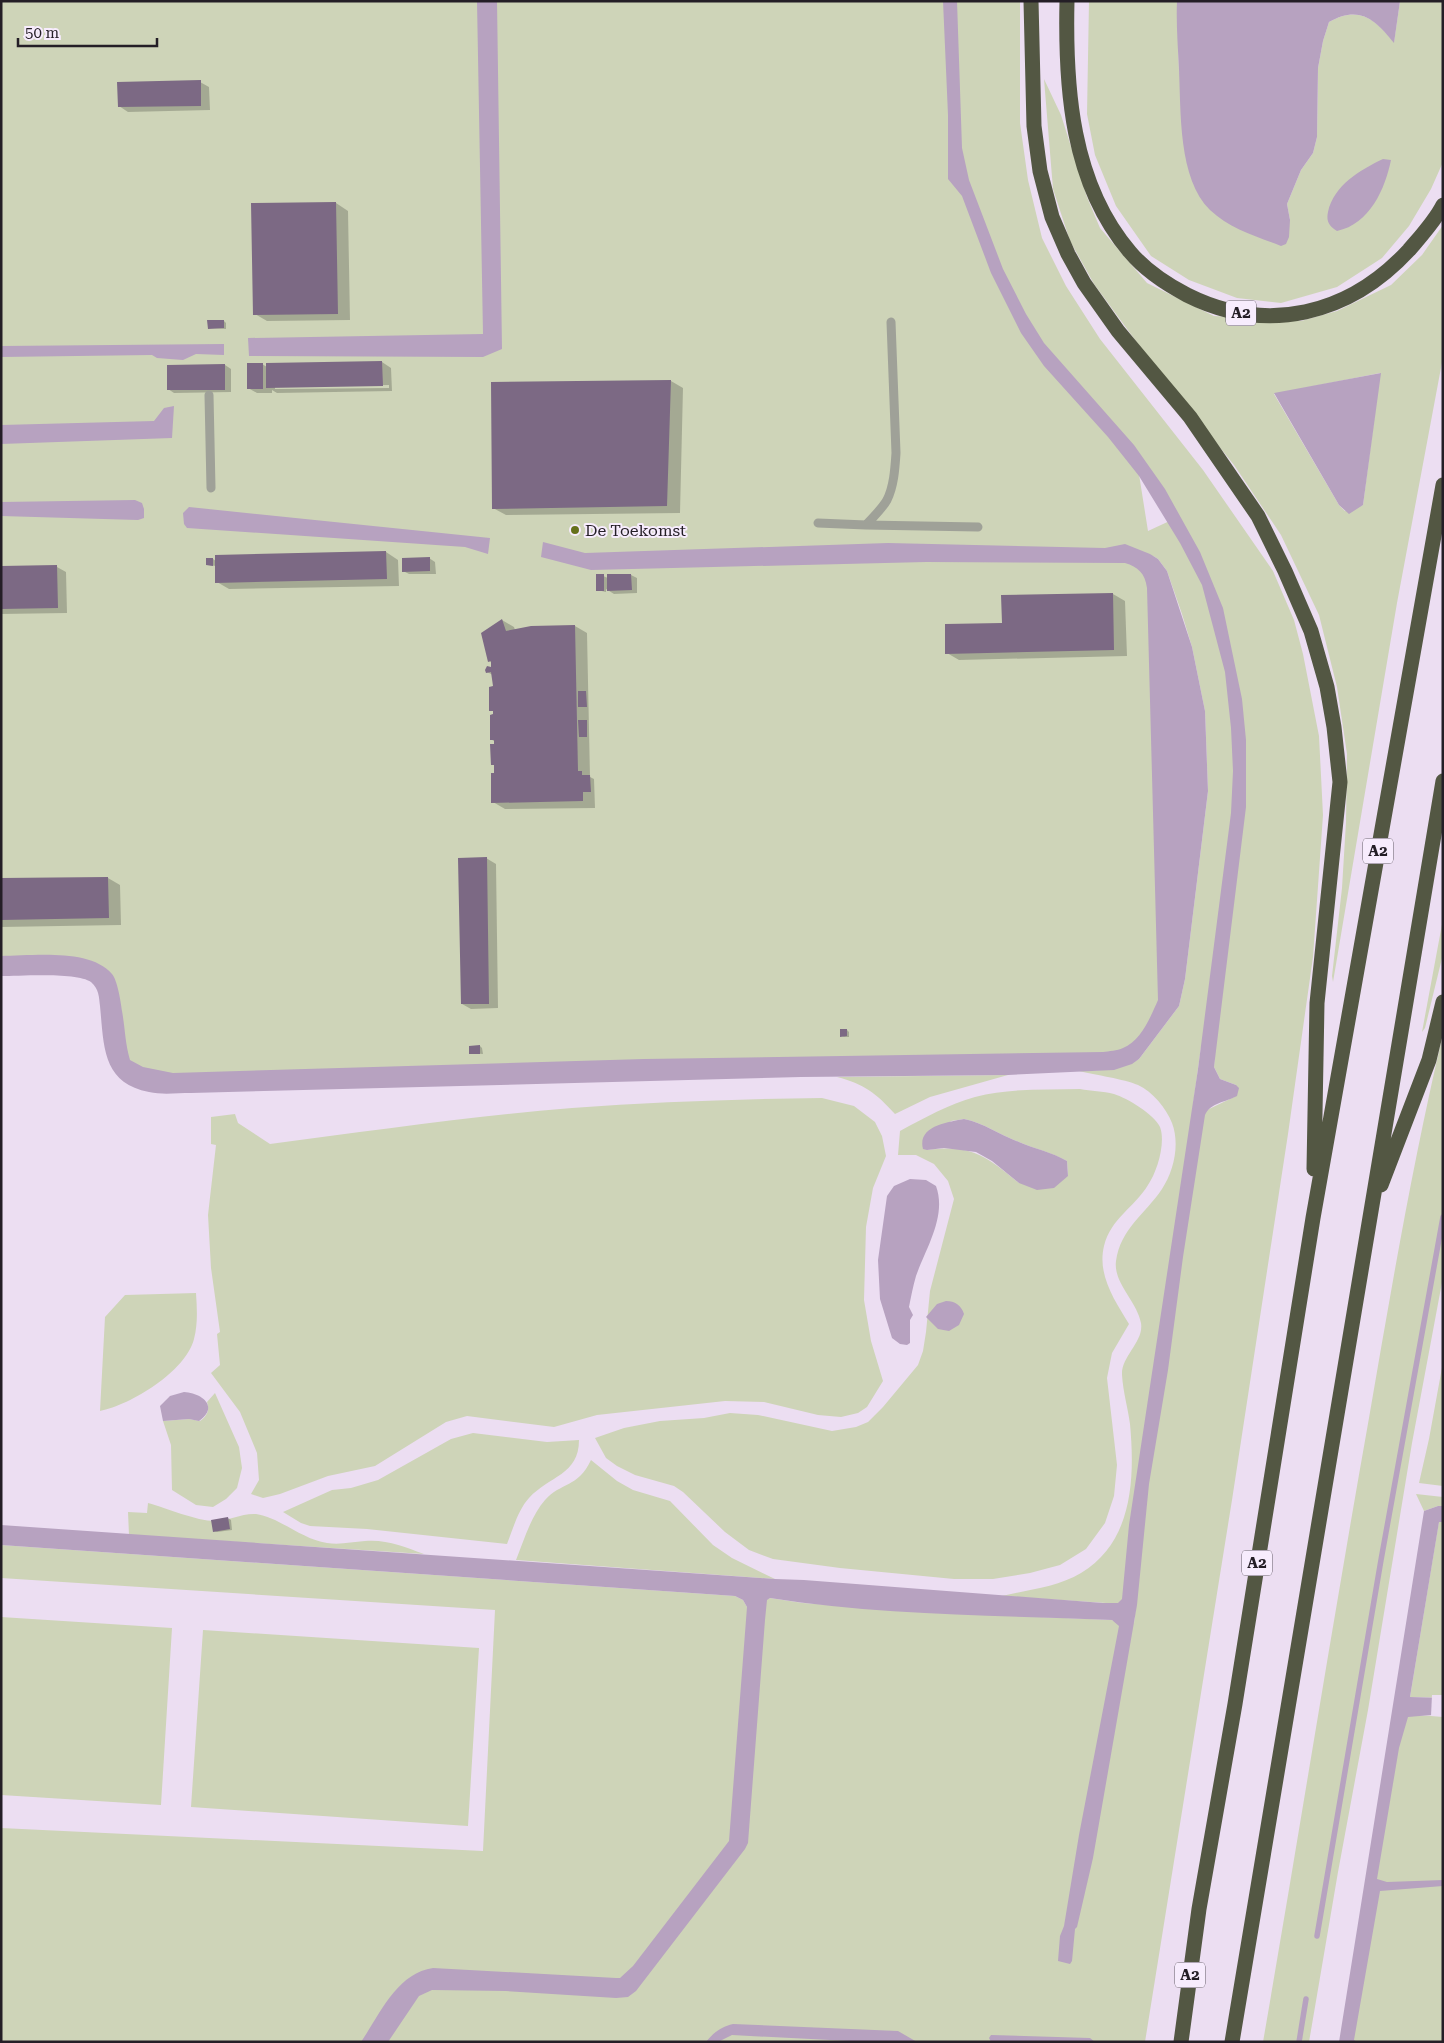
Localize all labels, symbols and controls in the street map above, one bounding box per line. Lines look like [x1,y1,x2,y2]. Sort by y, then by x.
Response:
scale bar [18,15,156,47]
text: 50 m [25,24,60,42]
road number: A2 [1226,300,1256,326]
place label: De Toekomst [585,521,686,540]
marker: De Toekomst [569,524,581,536]
road number: A2 [1363,838,1393,864]
road number: A2 [1242,1550,1272,1576]
road number: A2 [1175,1962,1205,1988]

